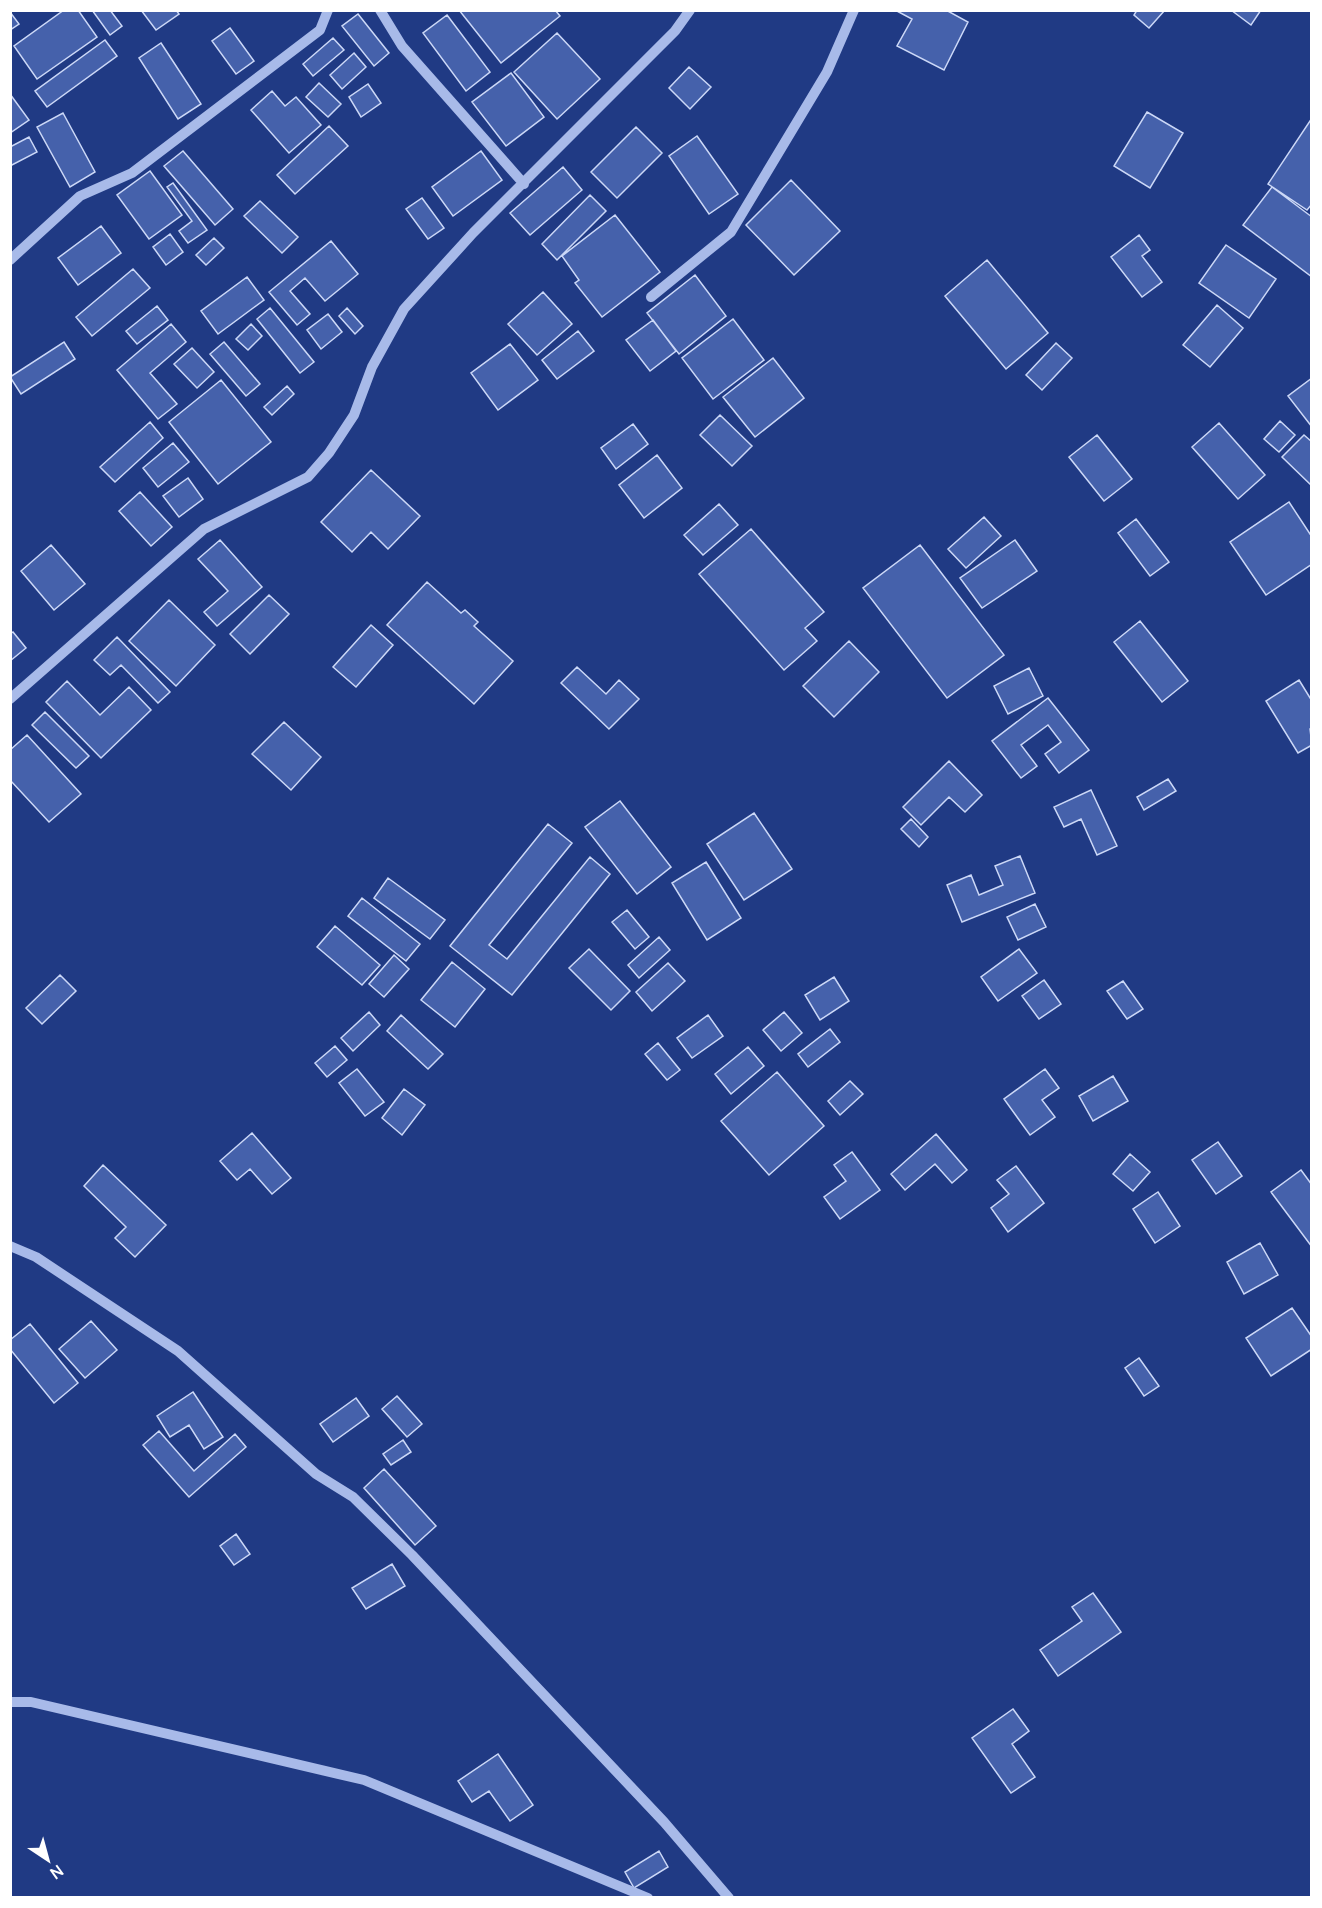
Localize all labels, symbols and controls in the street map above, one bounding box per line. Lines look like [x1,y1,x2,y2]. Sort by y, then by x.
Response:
north arrow [18,1830,78,1890]
text: N [46,1860,68,1884]

